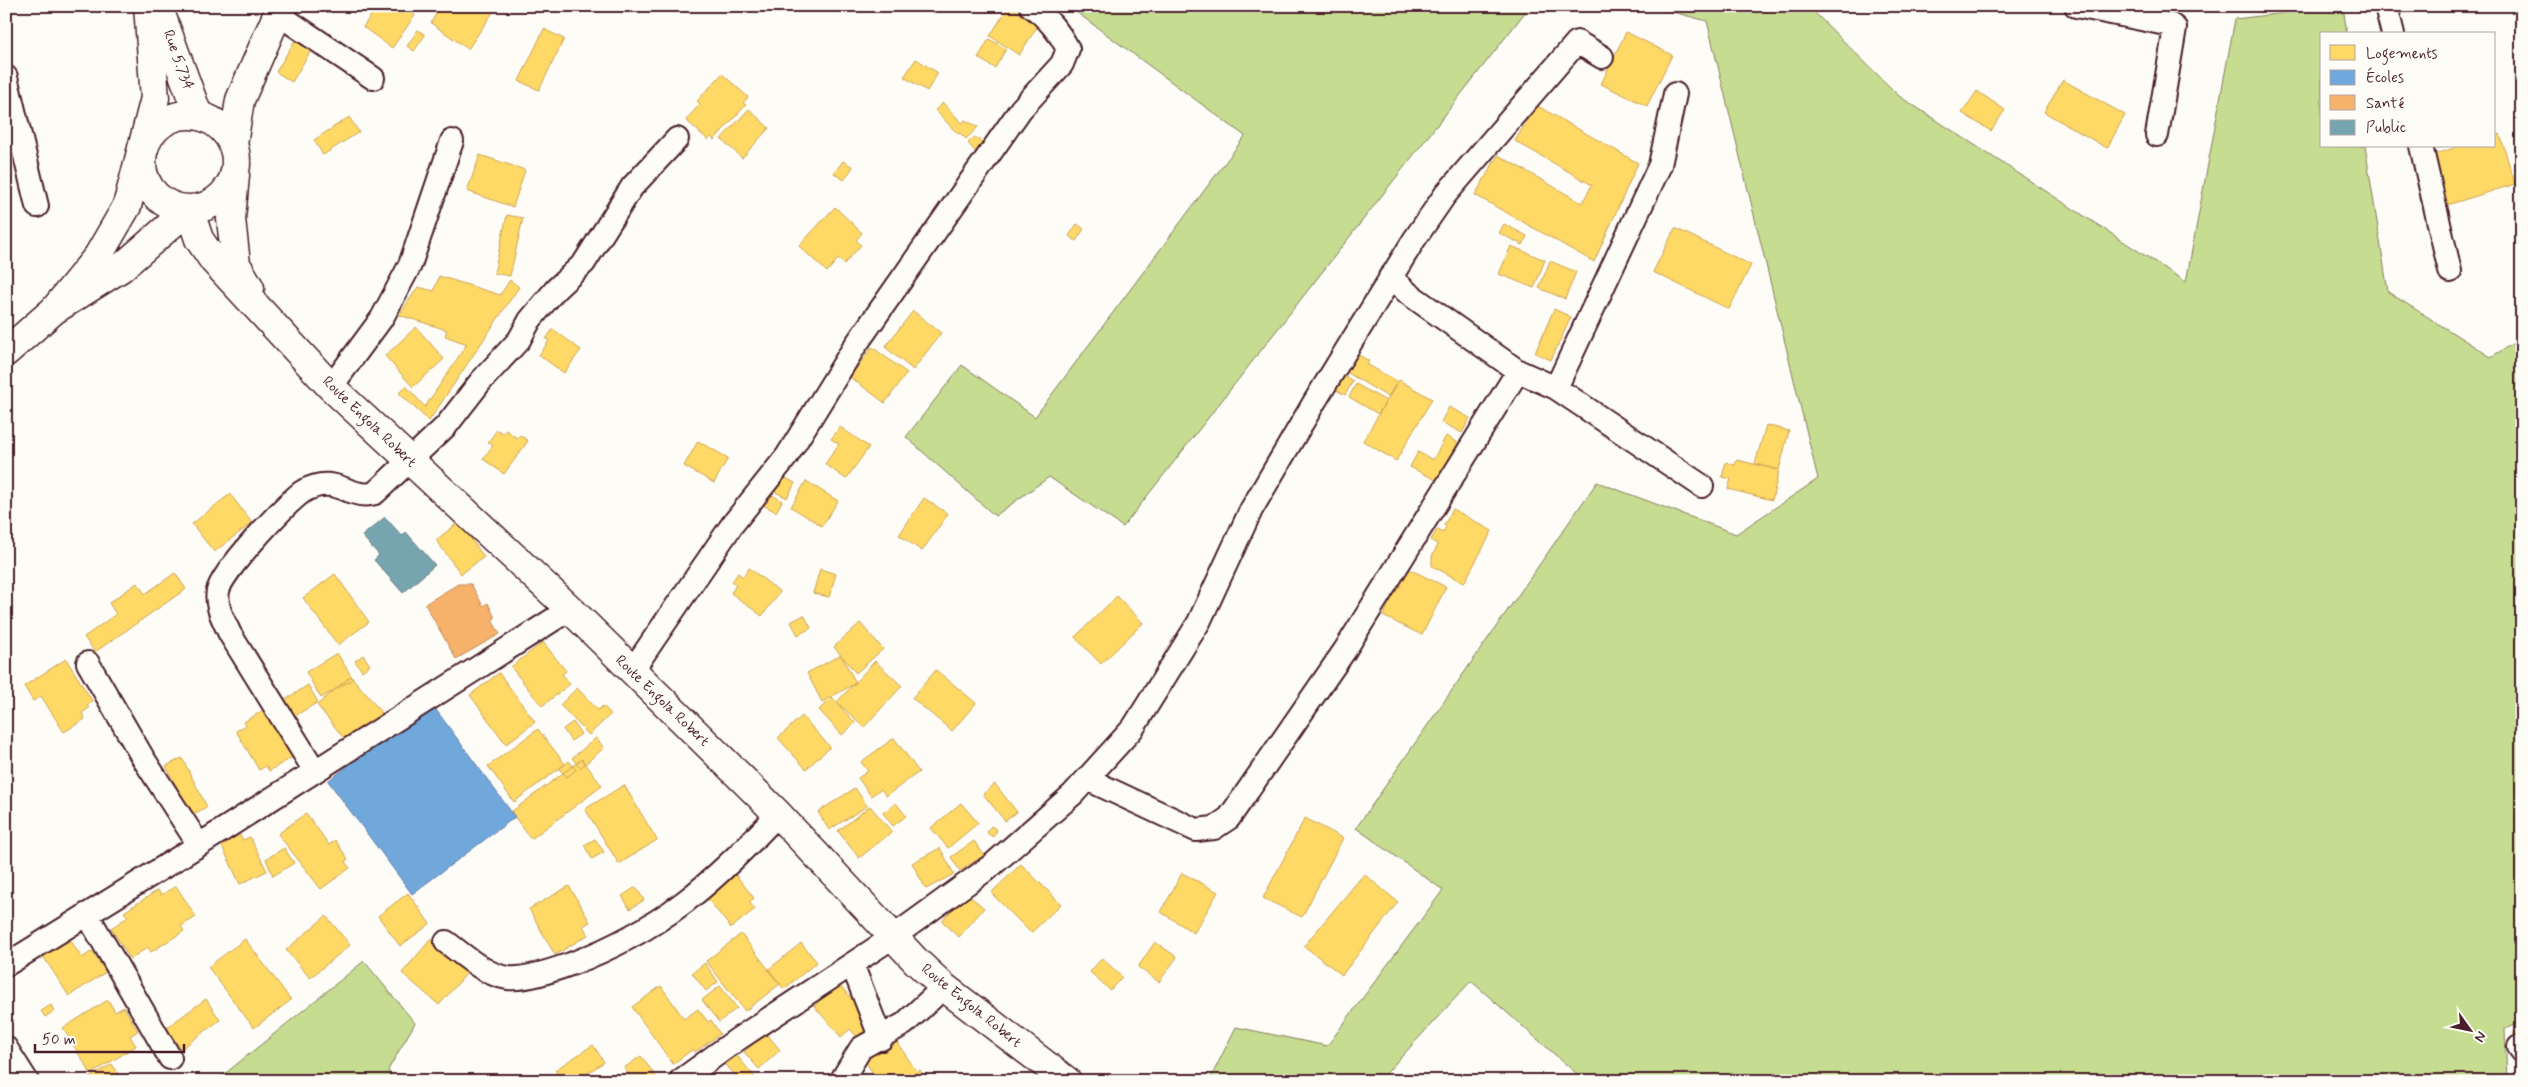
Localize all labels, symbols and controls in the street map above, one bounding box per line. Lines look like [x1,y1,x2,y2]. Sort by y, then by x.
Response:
street label: Rue 5.734 [158,27,198,93]
legend [2320,32,2496,148]
text: Logements [2366,44,2438,65]
text: Écoles [2366,67,2404,88]
text: Santé [2366,94,2404,114]
text: Public [2366,118,2406,138]
street label: Route Engola Robert [317,372,421,473]
street label: Route Engola Robert [610,651,714,752]
street label: Route Engola Robert [916,959,1026,1054]
north arrow [2446,1004,2496,1054]
scale bar [35,1022,184,1054]
text: N [2470,1028,2490,1045]
text: 50 m [42,1030,76,1050]

